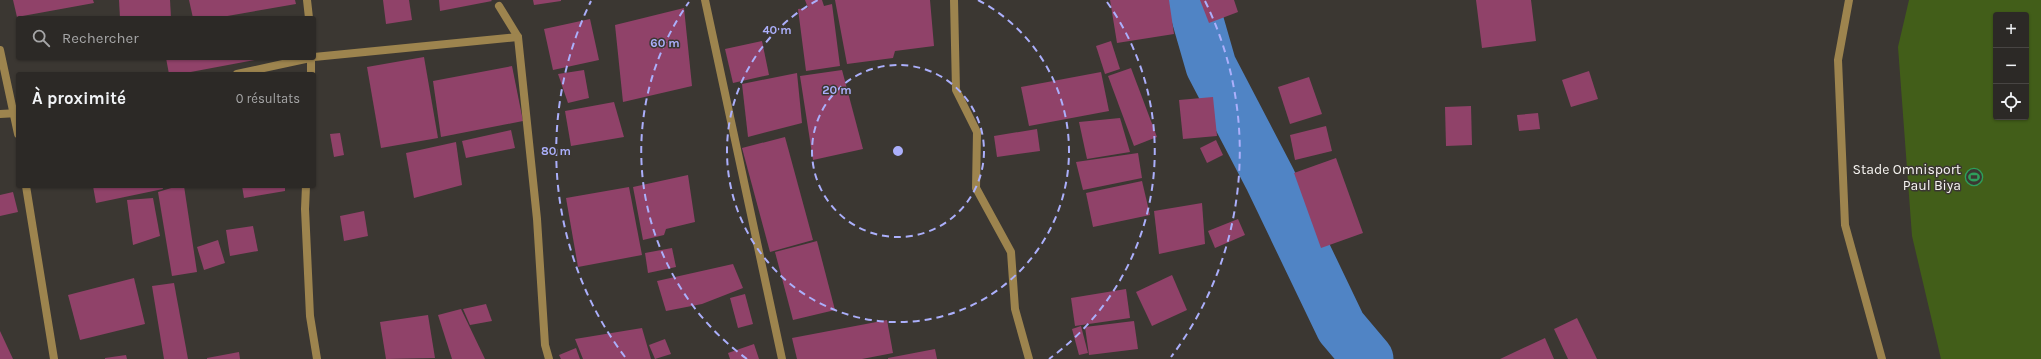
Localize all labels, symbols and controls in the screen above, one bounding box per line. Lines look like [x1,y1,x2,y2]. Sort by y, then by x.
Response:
map controls [1993,12,2029,120]
button: + [1993,12,2029,48]
search box [16,16,316,60]
text: 40 m [762,23,792,37]
icon: search [30,27,52,49]
text: Rechercher [62,29,139,47]
text: 60 m [650,36,680,50]
button: − [1993,48,2029,84]
text: 20 m [822,83,852,97]
button: locate [1993,84,2029,120]
text: À proximité [32,88,126,108]
text: 0 résultats [236,91,300,106]
text: 80 m [541,144,571,158]
centre of rings [891,144,905,158]
place label: Stade Omnisport Paul Biya [1852,161,1961,194]
sports icon: Stade Omnisport Paul Biya [1964,167,1984,187]

